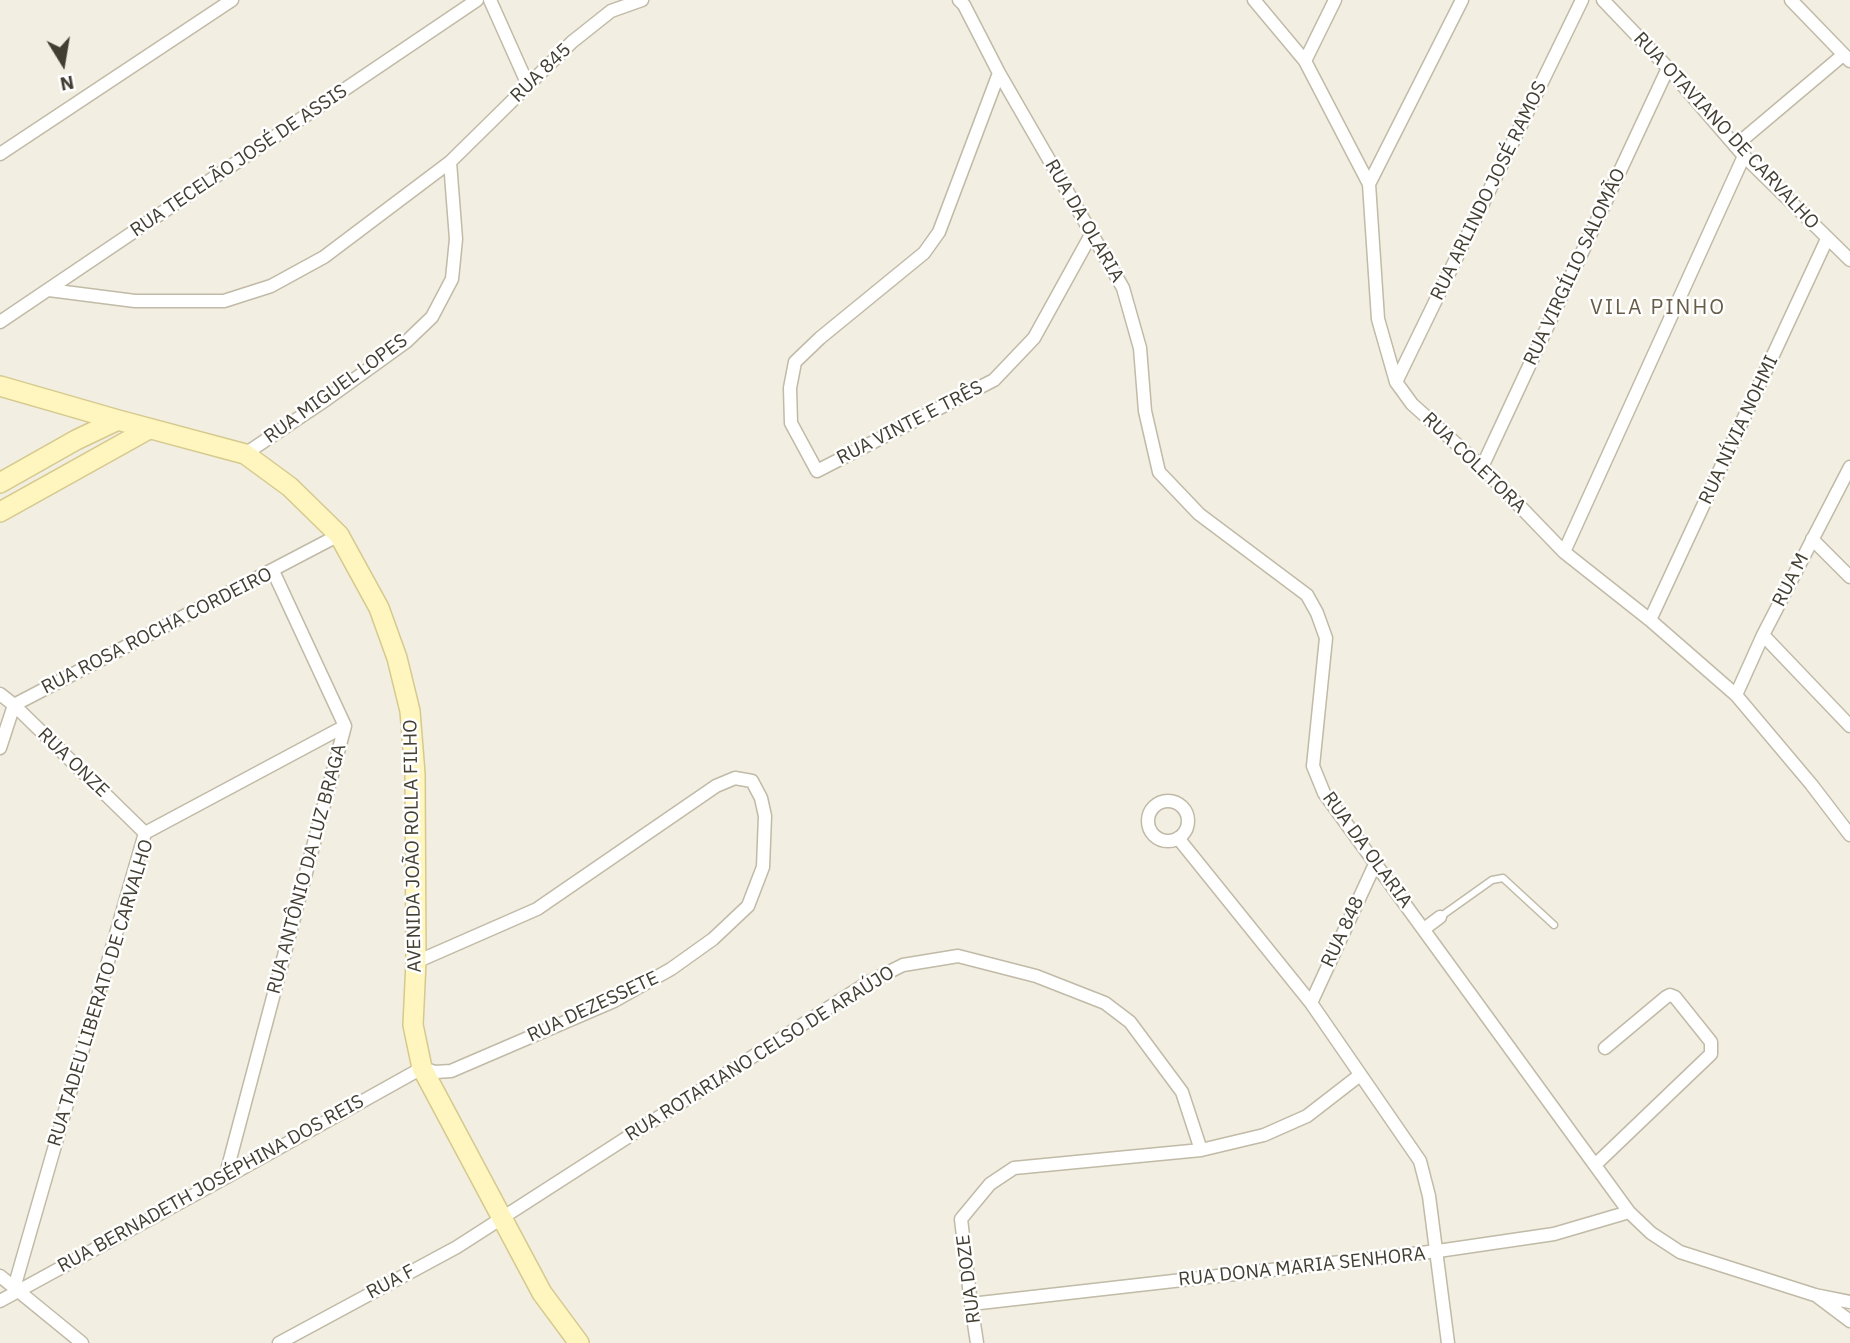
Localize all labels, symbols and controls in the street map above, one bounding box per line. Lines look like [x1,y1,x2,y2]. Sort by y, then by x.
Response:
north arrow [28,28,98,98]
street label: RUA OTAVIANO DE CARVALHO [1629,28,1823,234]
street label: RUA 845 [506,39,576,107]
text: N [58,71,76,97]
street label: RUA ARLINDO JOSÉ RAMOS [1426,78,1552,304]
street label: RUA TECELÃO JOSÉ DE ASSIS [126,80,352,242]
street label: RUA DA OLARIA [1040,156,1128,286]
street label: RUA VIRGÍLIO SALOMÃO [1519,165,1631,369]
district label: VILA PINHO [1591,295,1725,321]
street label: RUA MIGUEL LOPES [260,329,412,449]
street label: RUA NÍVIA NOHMI [1695,352,1783,508]
street label: RUA VINTE E TRÊS [833,376,987,470]
street label: RUA COLETORA [1417,408,1531,518]
street label: RUA M [1768,550,1814,610]
street label: RUA ROSA ROCHA CORDEIRO [38,563,276,699]
street label: AVENIDA JOÃO ROLLA FILHO [399,719,427,973]
street label: RUA ONZE [33,723,113,803]
street label: RUA ANTÔNIO DA LUZ BRAGA [263,741,351,997]
street label: RUA DA OLARIA [1317,788,1417,912]
street label: RUA TADEU LIBERATO DE CARVALHO [43,837,159,1149]
street label: RUA 848 [1317,893,1369,971]
street label: RUA ROTARIANO CELSO DE ARAÚJO [621,961,899,1147]
street label: RUA DEZESSETE [524,967,662,1047]
street label: RUA BERNADETH JOSÉPHINA DOS REIS [54,1090,368,1278]
street label: RUA DOZE [952,1233,986,1325]
street label: RUA DONA MARIA SENHORA [1177,1243,1427,1291]
street label: RUA F [363,1260,419,1304]

